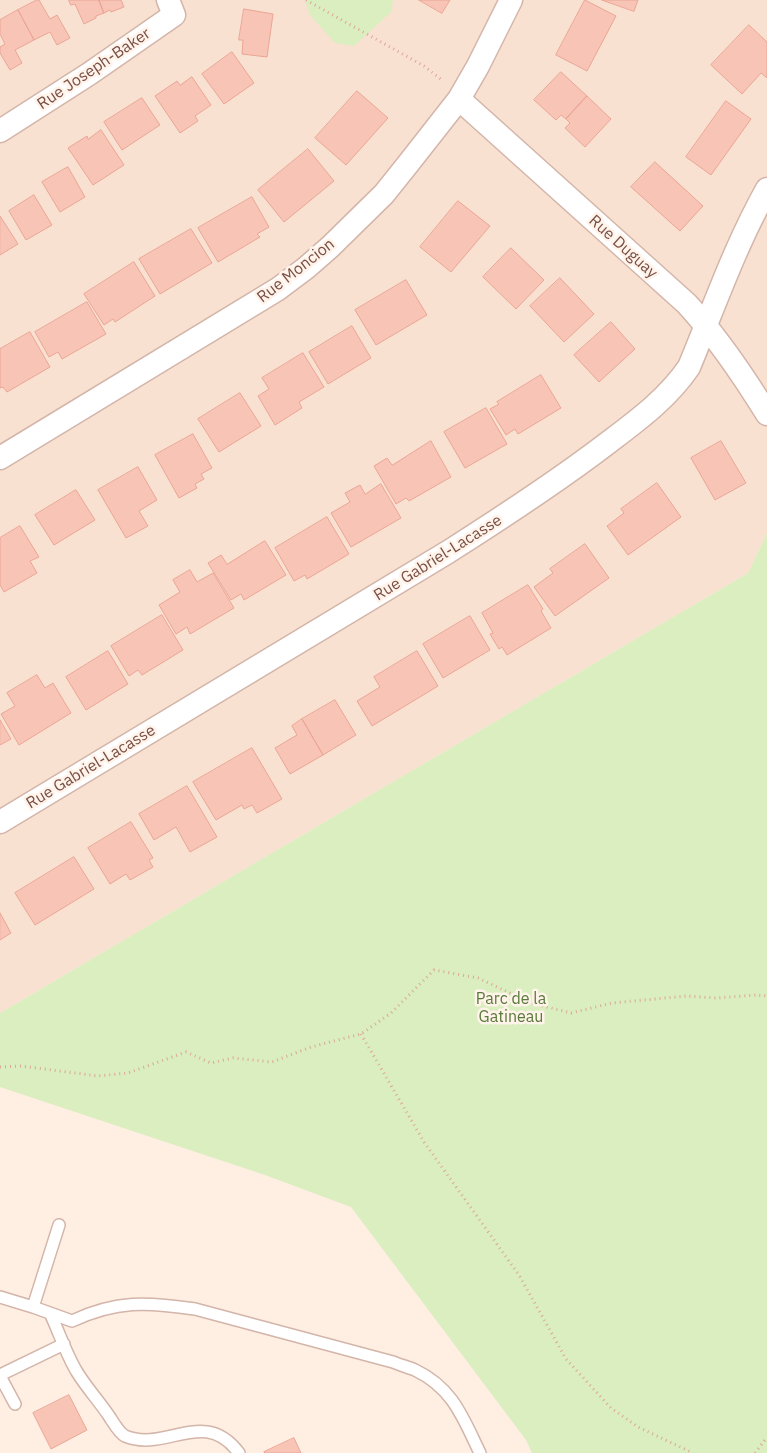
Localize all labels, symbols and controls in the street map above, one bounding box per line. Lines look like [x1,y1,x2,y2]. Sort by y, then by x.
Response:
street label: Rue Joseph-Baker [34,24,154,114]
street label: Rue Duguay [585,211,661,283]
street label: Rue Moncion [253,235,339,307]
street label: Rue Gabriel-Lacasse [370,511,506,605]
street label: Rue Gabriel-Lacasse [23,721,159,813]
park label: Parc de la Gatineau [476,989,546,1027]

